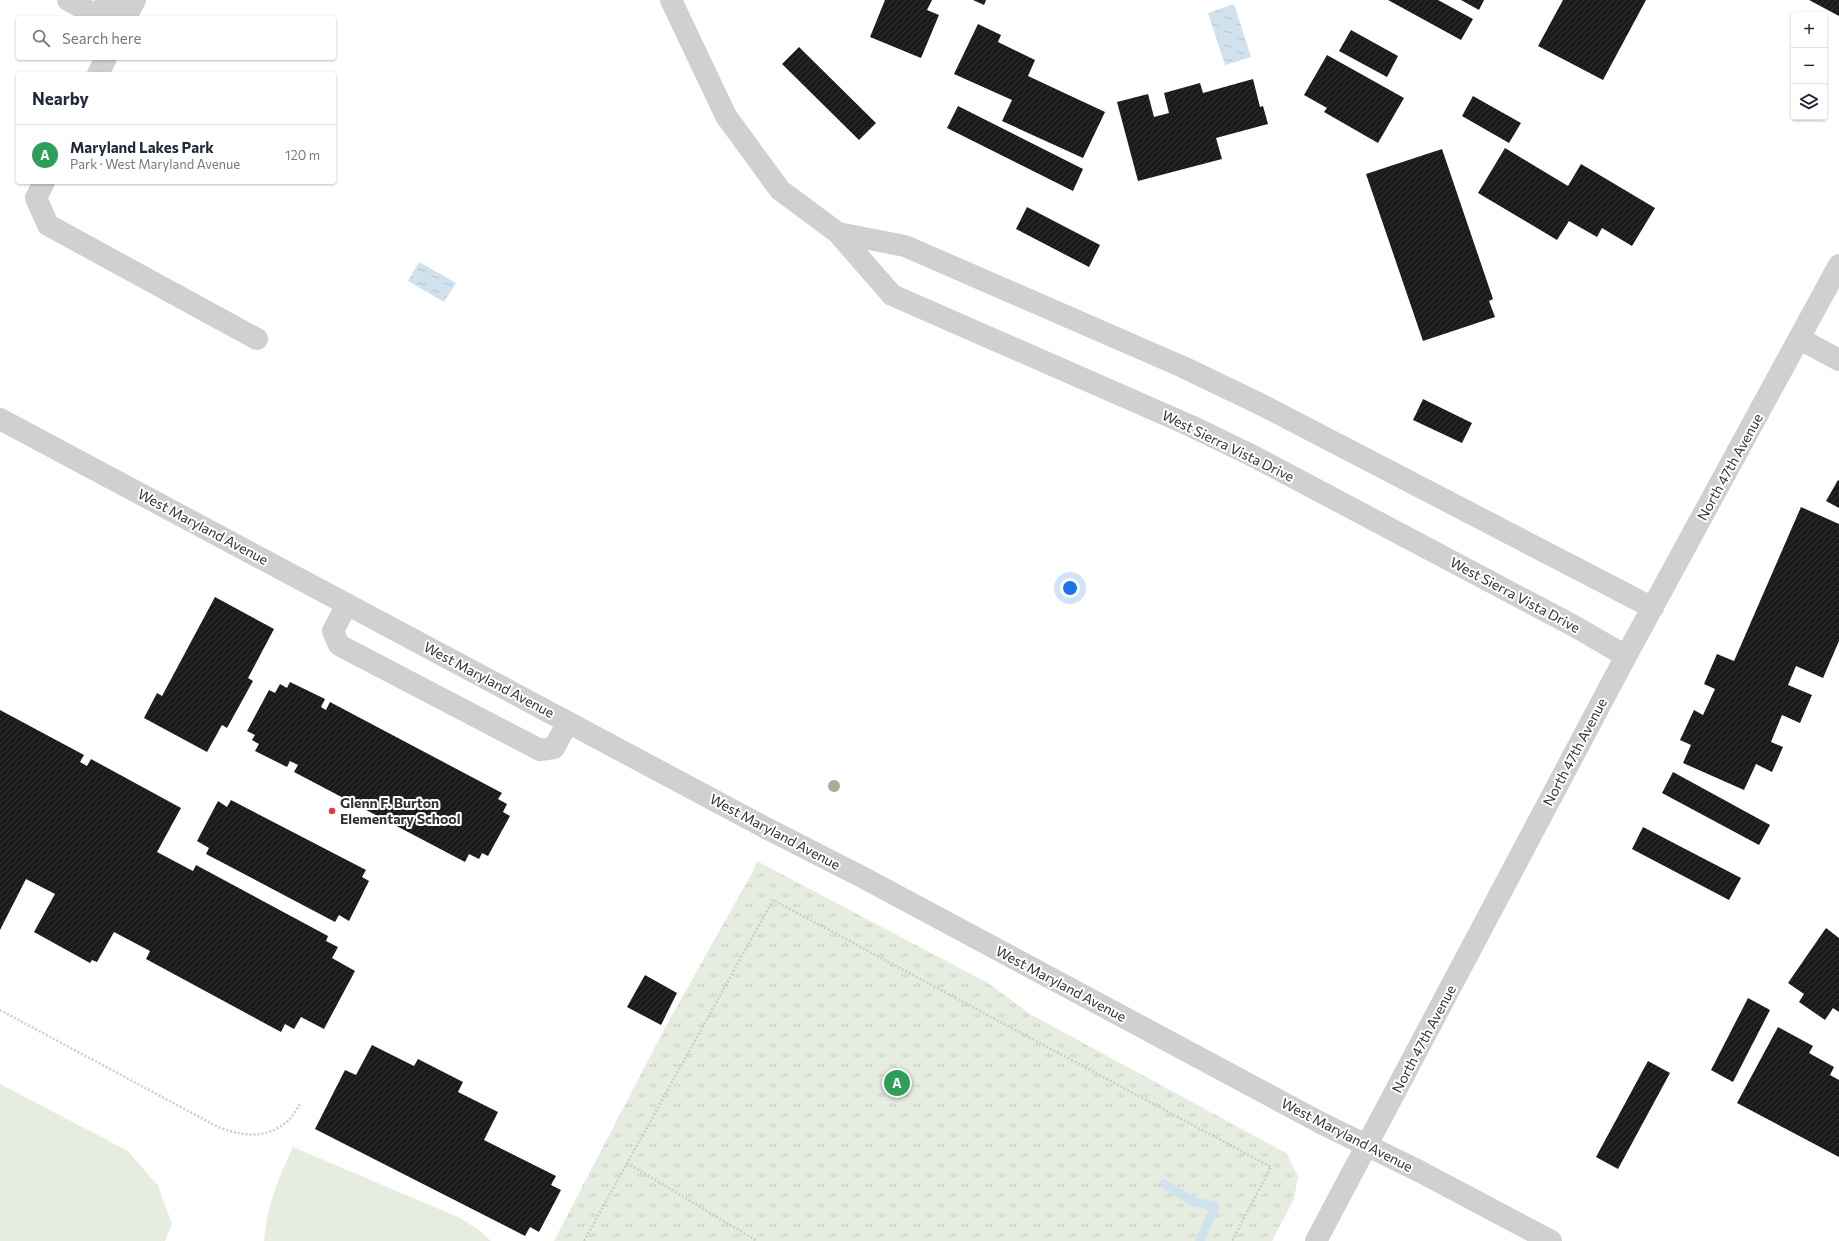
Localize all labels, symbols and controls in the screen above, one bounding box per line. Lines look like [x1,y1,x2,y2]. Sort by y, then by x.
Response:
map controls [1791,12,1827,120]
button: + [1791,12,1827,48]
search box [16,16,336,60]
icon: search [30,27,52,49]
text: Search here [62,29,141,47]
button: − [1791,48,1827,84]
button: layers [1791,84,1827,120]
text: Nearby [32,88,89,109]
text: Maryland Lakes Park [70,138,214,156]
text: A [40,147,50,163]
text: 120 m [285,147,320,163]
text: Park · West Maryland Avenue [70,156,240,172]
street label: West Sierra Vista Drive [1159,406,1297,485]
street label: North 47th Avenue [1693,410,1766,523]
street label: West Maryland Avenue [135,485,271,568]
street label: West Sierra Vista Drive [1447,553,1583,636]
your location [1060,578,1080,598]
street label: West Maryland Avenue [421,638,557,721]
street label: North 47th Avenue [1539,695,1610,809]
street label: West Maryland Avenue [707,790,843,873]
place label: Glenn F. Burton Elementary School [340,794,460,827]
marker: Glenn F. Burton Elementary School [327,806,337,816]
street label: West Maryland Avenue [993,942,1129,1025]
street label: North 47th Avenue [1388,982,1459,1096]
pin: A [884,1068,910,1098]
street label: West Maryland Avenue [1279,1094,1416,1175]

